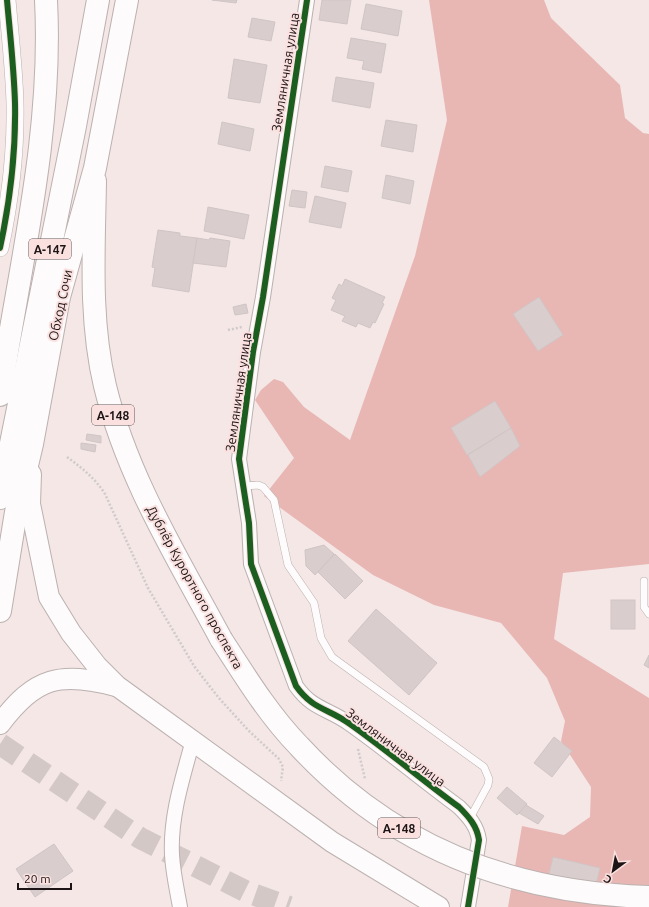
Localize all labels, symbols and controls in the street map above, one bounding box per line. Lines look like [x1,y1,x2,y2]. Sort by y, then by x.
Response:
street label: Земляничная улица [269,11,301,133]
road number: А-147 [29,239,71,259]
street label: Обход Сочи [46,268,74,342]
street label: Земляничная улица [223,331,253,453]
road number: А-148 [92,405,134,425]
street label: Дублёр Курортного проспекта [144,503,246,671]
street label: Земляничная улица [344,705,448,789]
road number: А-148 [378,818,420,838]
north arrow [593,851,633,891]
scale bar [18,865,71,891]
text: 20 m [24,872,51,885]
text: С [602,873,614,886]

